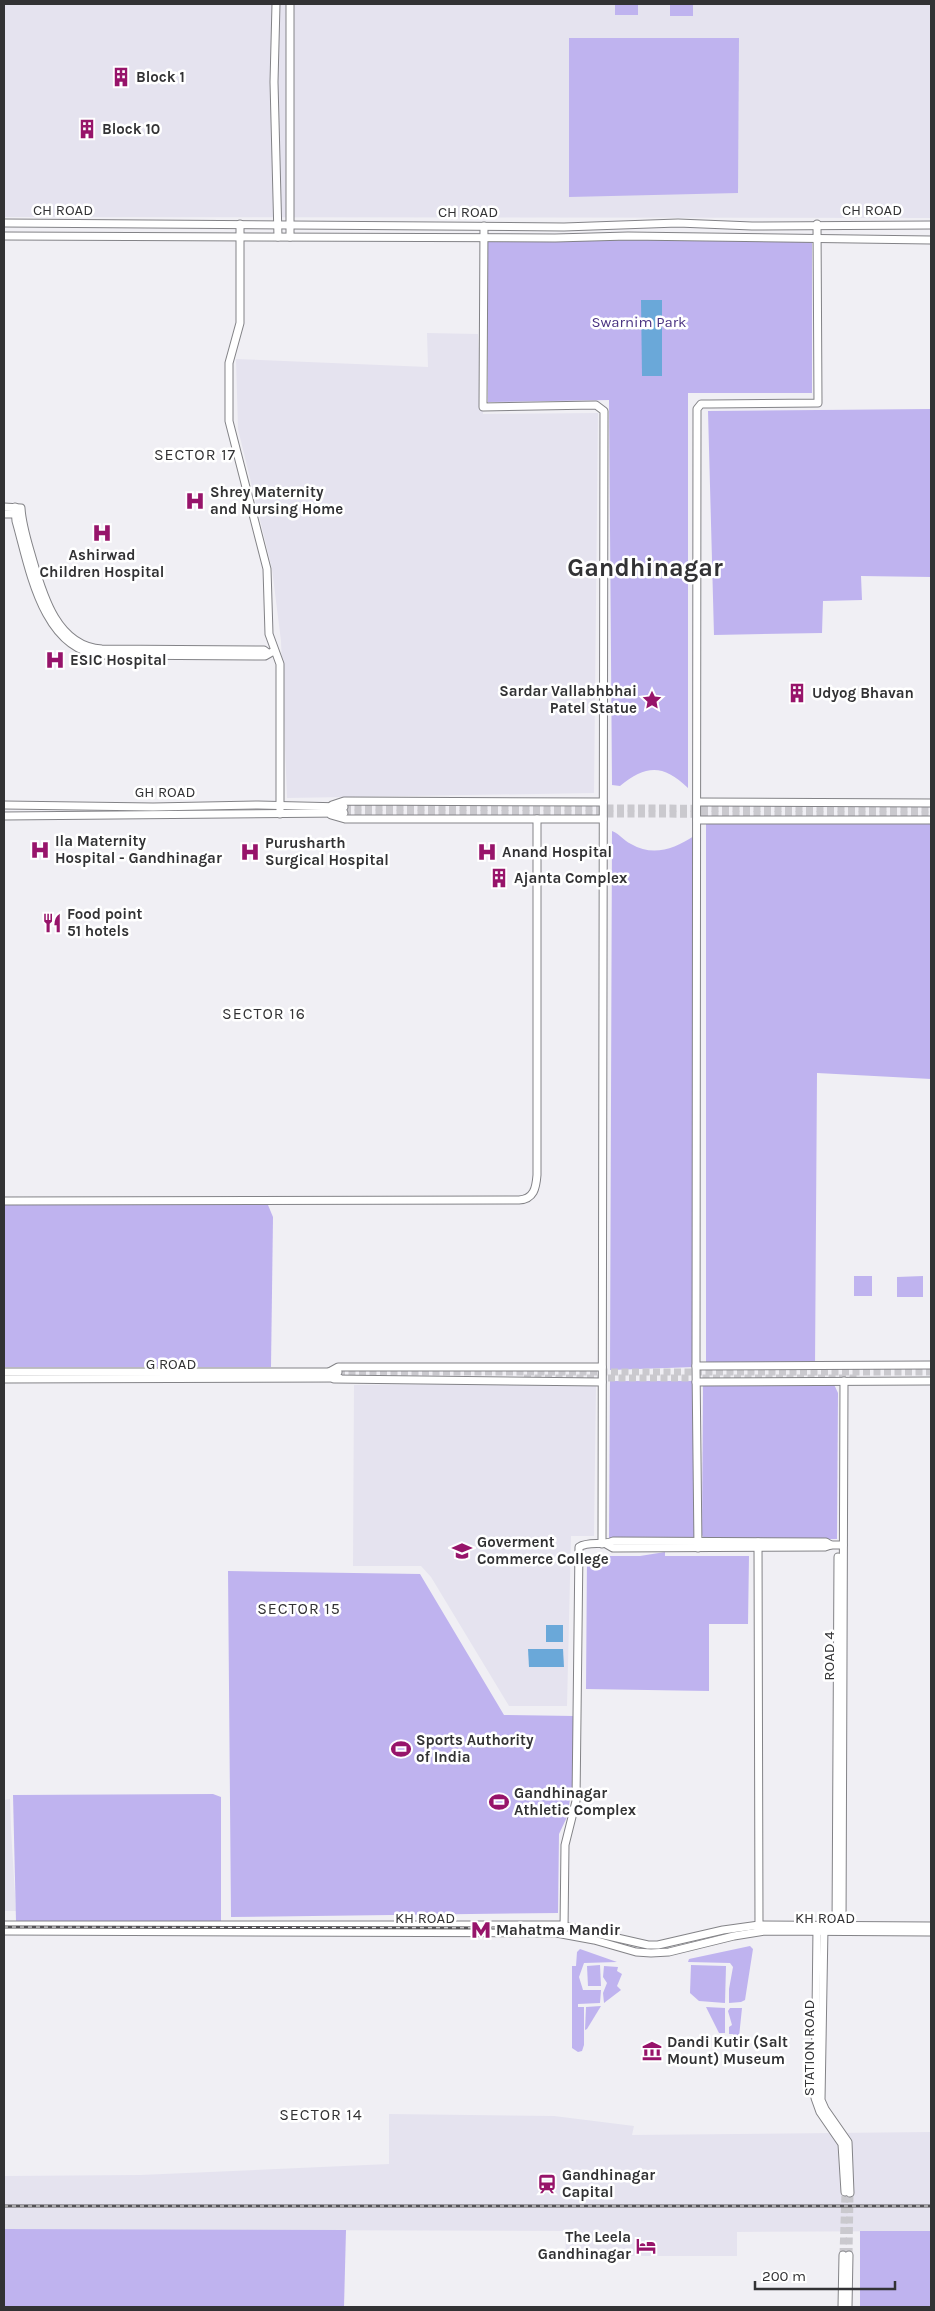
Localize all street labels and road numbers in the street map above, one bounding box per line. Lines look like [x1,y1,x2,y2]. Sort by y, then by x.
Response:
street label: CH ROAD [33,201,93,219]
street label: CH ROAD [842,201,902,219]
street label: CH ROAD [438,203,498,221]
street label: GH ROAD [135,783,195,801]
street label: G ROAD [146,1355,196,1373]
street label: ROAD 4 [820,1631,838,1681]
street label: KH ROAD [395,1909,455,1927]
street label: KH ROAD [795,1909,855,1927]
street label: STATION ROAD [800,2000,818,2096]

